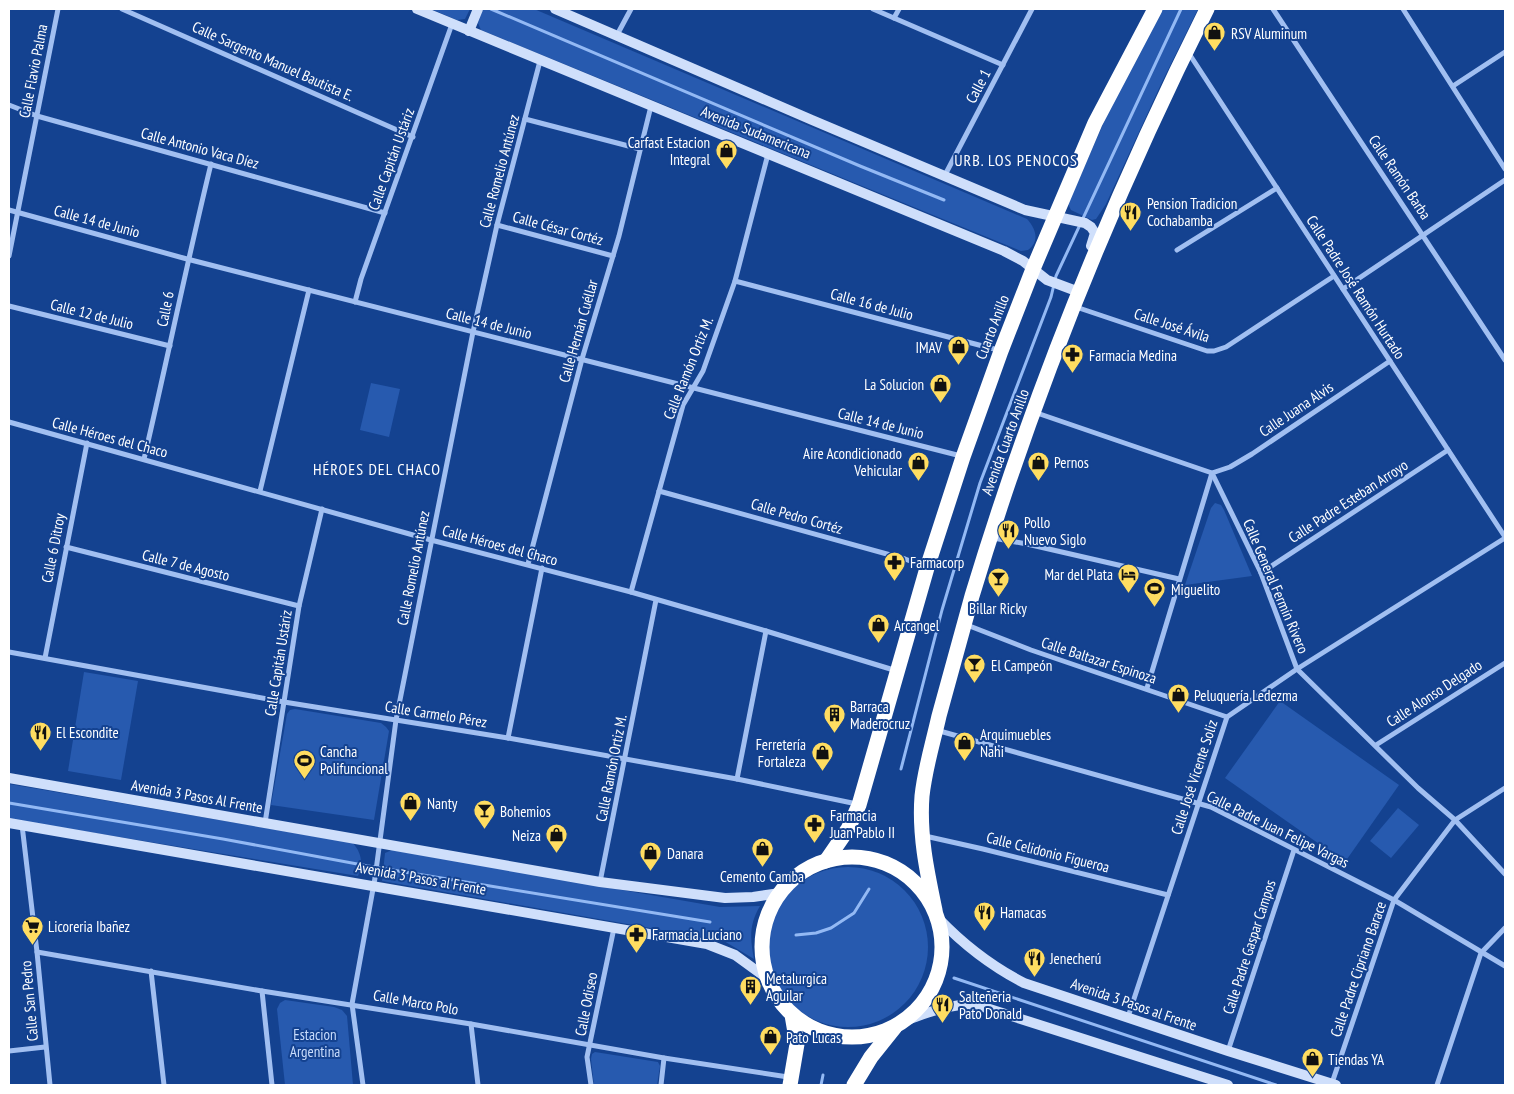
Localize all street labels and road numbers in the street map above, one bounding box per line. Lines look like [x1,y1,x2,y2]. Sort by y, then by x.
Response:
street label: Calle Sargento Manuel Bautista E. [189,17,357,105]
street label: Calle Flavio Palma [15,23,51,119]
street label: Calle 1 [961,66,995,106]
street label: Avenida Sudamericana [698,101,814,163]
street label: Calle Capitán Ustáriz [364,105,418,213]
street label: Calle Romelio Antúnez [475,112,523,230]
street label: Calle Antonio Vaca Díez [139,123,261,173]
street label: Calle Ramón Barba [1365,131,1435,223]
street label: Calle 14 de Junio [52,200,142,242]
street label: Calle César Cortéz [511,207,605,249]
street label: Calle Padre José Ramón Hurtado [1302,212,1410,362]
street label: Calle Hernán Cuéllar [554,276,602,385]
street label: Calle 16 de Julio [829,284,915,324]
street label: Calle 6 [152,289,178,328]
street label: Cuarto Anillo [971,292,1013,362]
street label: Calle 12 de Julio [48,295,136,333]
street label: Calle 14 de Junio [444,303,534,343]
street label: Calle José Ávila [1132,304,1212,346]
street label: Calle Ramón Ortiz M. [659,314,717,422]
street label: Calle Juana Alvis [1255,377,1337,441]
street label: Avenida Cuarto Anillo [977,386,1033,498]
street label: Calle 14 de Junio [836,403,926,443]
street label: Calle Héroes del Chaco [50,412,170,462]
street label: Calle Padre Esteban Arroyo [1285,455,1411,547]
street label: Calle Pedro Cortéz [749,494,845,538]
street label: Calle Romelio Antúnez [393,509,433,627]
street label: Calle 6 Ditroy [37,511,69,584]
street label: Calle General Fermín Rivero [1239,516,1313,656]
street label: Calle Héroes del Chaco [440,520,560,570]
street label: Calle 7 de Agosto [140,545,232,585]
street label: Calle Capitán Ustáriz [260,609,296,717]
street label: Calle Baltazar Espinoza [1039,632,1159,688]
street label: Calle Alonso Delgado [1383,655,1485,731]
street label: Calle Carmelo Pérez [384,697,488,731]
street label: Calle Ramón Ortiz M. [591,712,631,823]
street label: Calle José Vicente Soliz [1166,717,1222,837]
street label: Avenida 3 Pasos Al Frente [130,775,264,817]
street label: Calle Padre Juan Felipe Vargas [1204,786,1352,872]
street label: Calle Celidonio Figueroa [985,828,1111,876]
street label: Avenida 3 Pasos al Frente [354,857,488,899]
street label: Calle Padre Gaspar Campos [1218,877,1280,1017]
street label: Calle Padre Cipriano Barace [1326,899,1390,1039]
street label: Calle San Pedro [16,960,42,1042]
street label: Calle Odiseo [571,970,601,1038]
street label: Avenida 3 Pasos al Frente [1068,973,1200,1035]
street label: Calle Marco Polo [372,985,460,1019]

